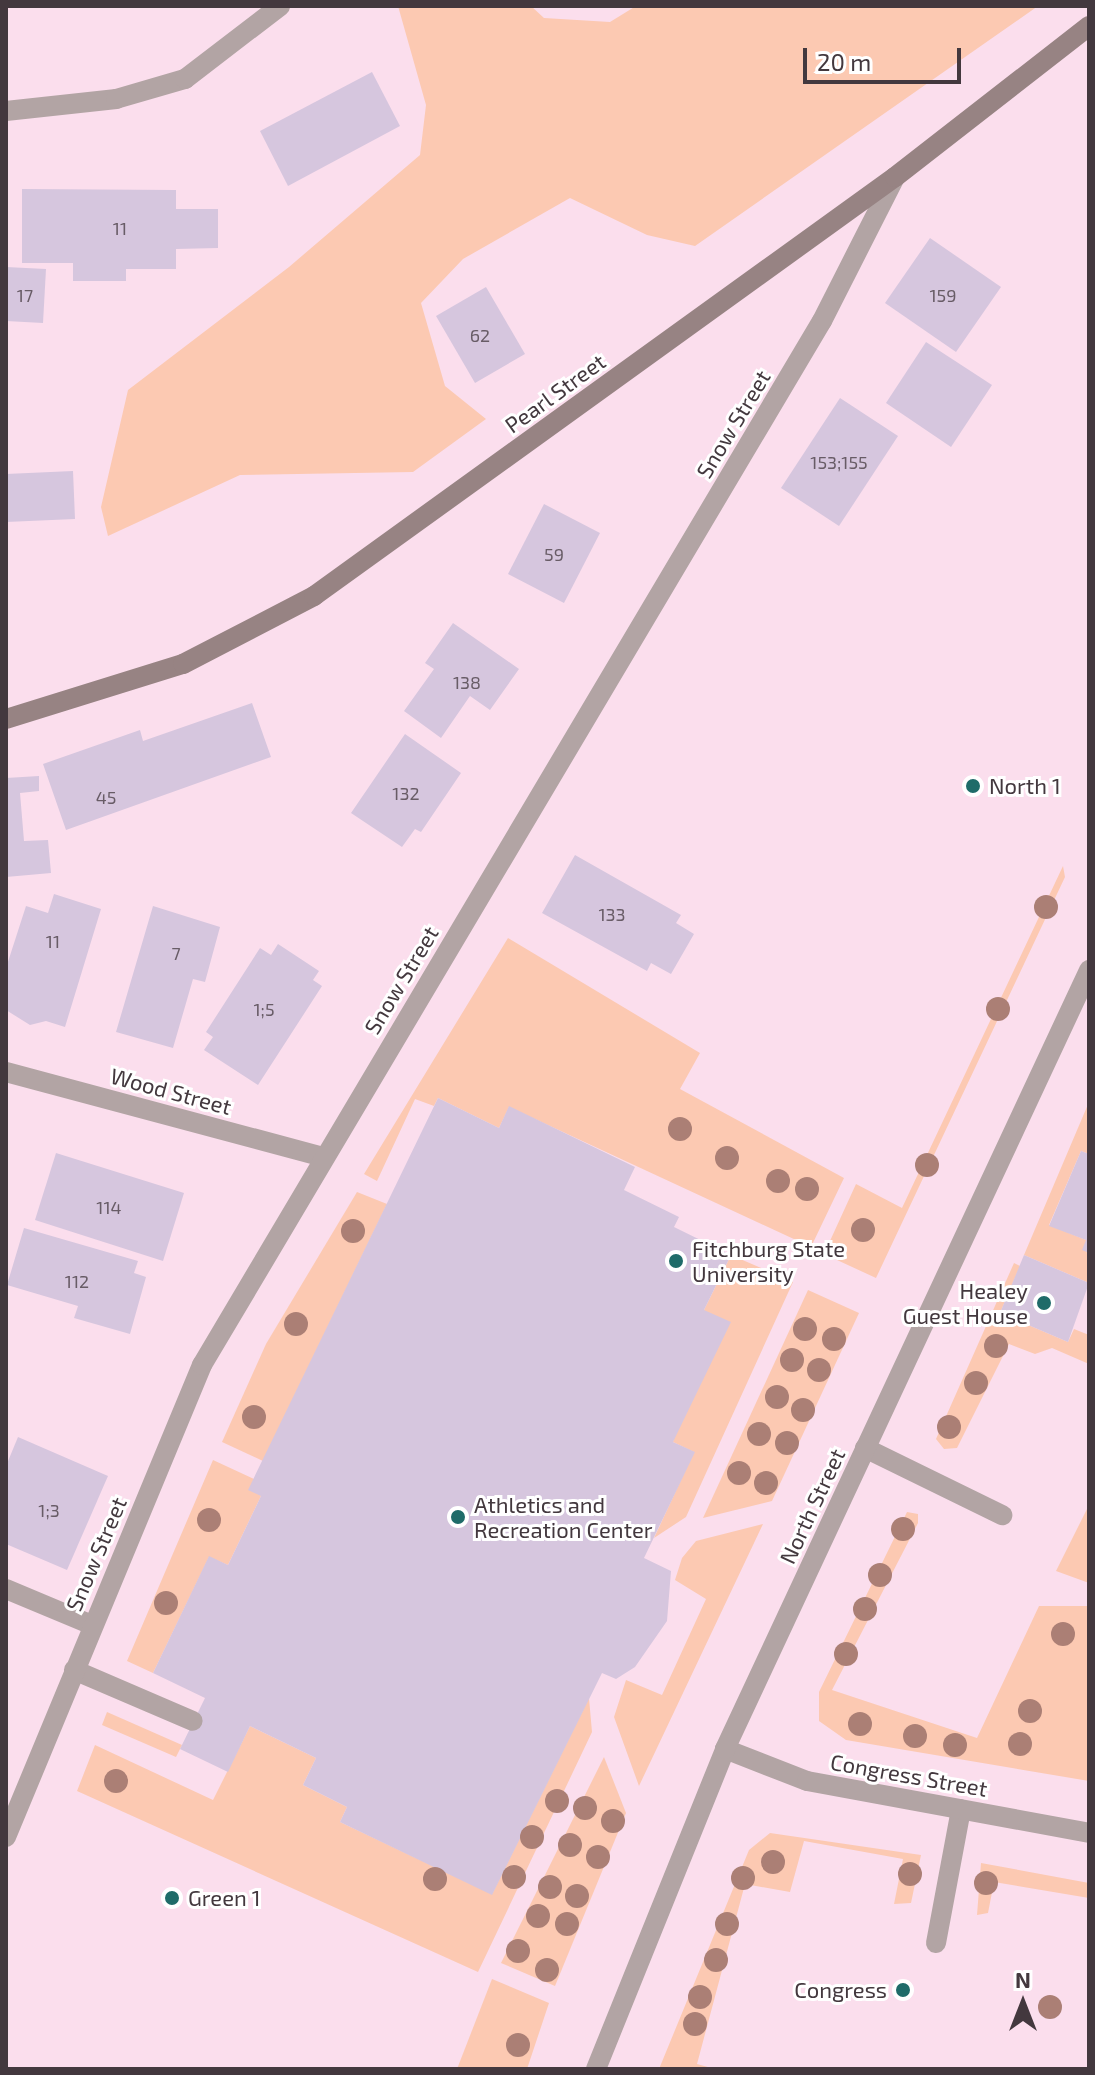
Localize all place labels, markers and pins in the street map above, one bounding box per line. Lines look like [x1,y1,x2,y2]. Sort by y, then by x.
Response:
place label: North 1 [989,773,1061,799]
marker: North 1 [964,777,982,795]
place label: Fitchburg State University [692,1235,845,1286]
marker: Fitchburg State University [667,1252,685,1270]
place label: Healey Guest House [903,1277,1028,1328]
marker: Healey Guest House [1035,1294,1053,1312]
place label: Athletics and Recreation Center [474,1491,653,1542]
marker: Athletics and Recreation Center [449,1508,467,1526]
place label: Green 1 [188,1885,260,1911]
marker: Green 1 [163,1889,181,1907]
place label: Congress [794,1977,887,2003]
marker: Congress [894,1981,912,1999]

